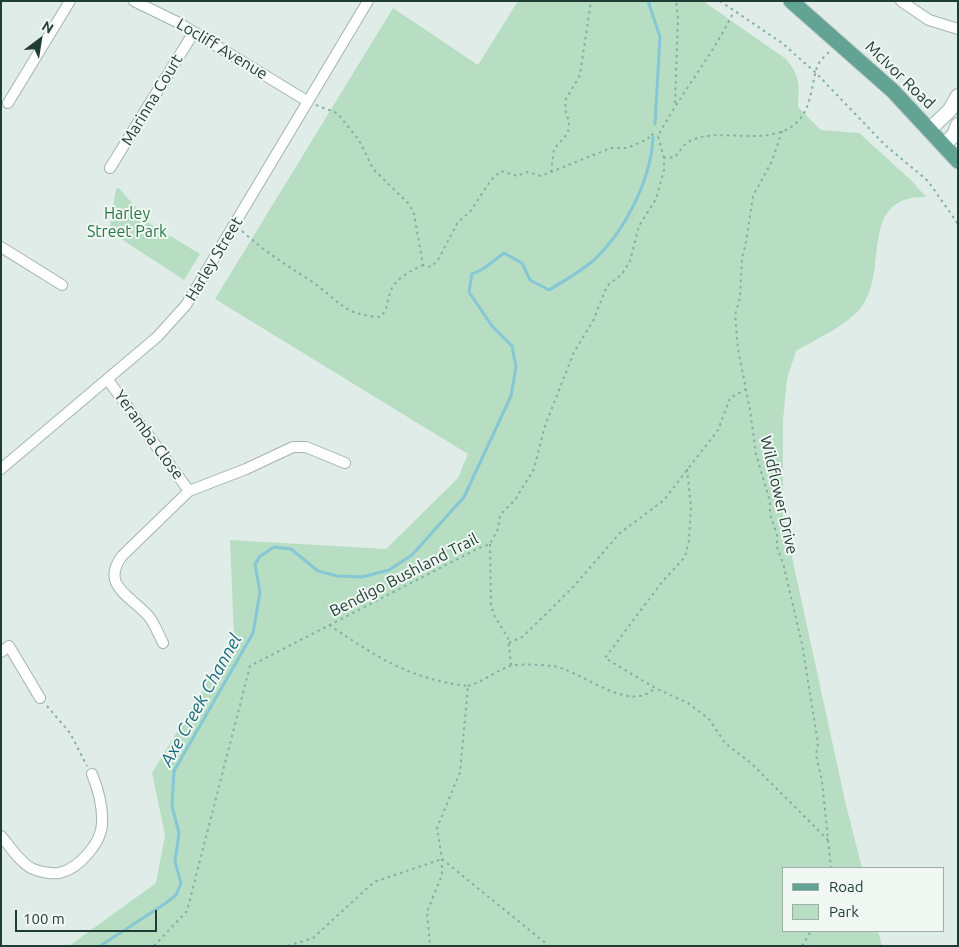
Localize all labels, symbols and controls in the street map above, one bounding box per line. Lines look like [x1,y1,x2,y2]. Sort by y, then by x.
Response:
street label: Locliff Avenue [173,14,271,84]
north arrow [15,15,65,65]
text: N [39,18,56,37]
street label: McIvor Road [861,37,939,113]
street label: Marinna Court [117,51,187,149]
park label: Harley Street Park [87,204,167,242]
street label: Harley Street [181,214,247,304]
street label: Yeramba Close [110,387,188,483]
street label: Wildflower Drive [756,434,802,556]
street label: Bendigo Bushland Trail [326,529,482,621]
water label: Axe Creek Channel [156,630,246,770]
legend [782,867,944,932]
text: Road [829,878,864,895]
scale bar [18,900,160,932]
text: Park [829,903,859,920]
text: 100 m [23,910,65,927]

